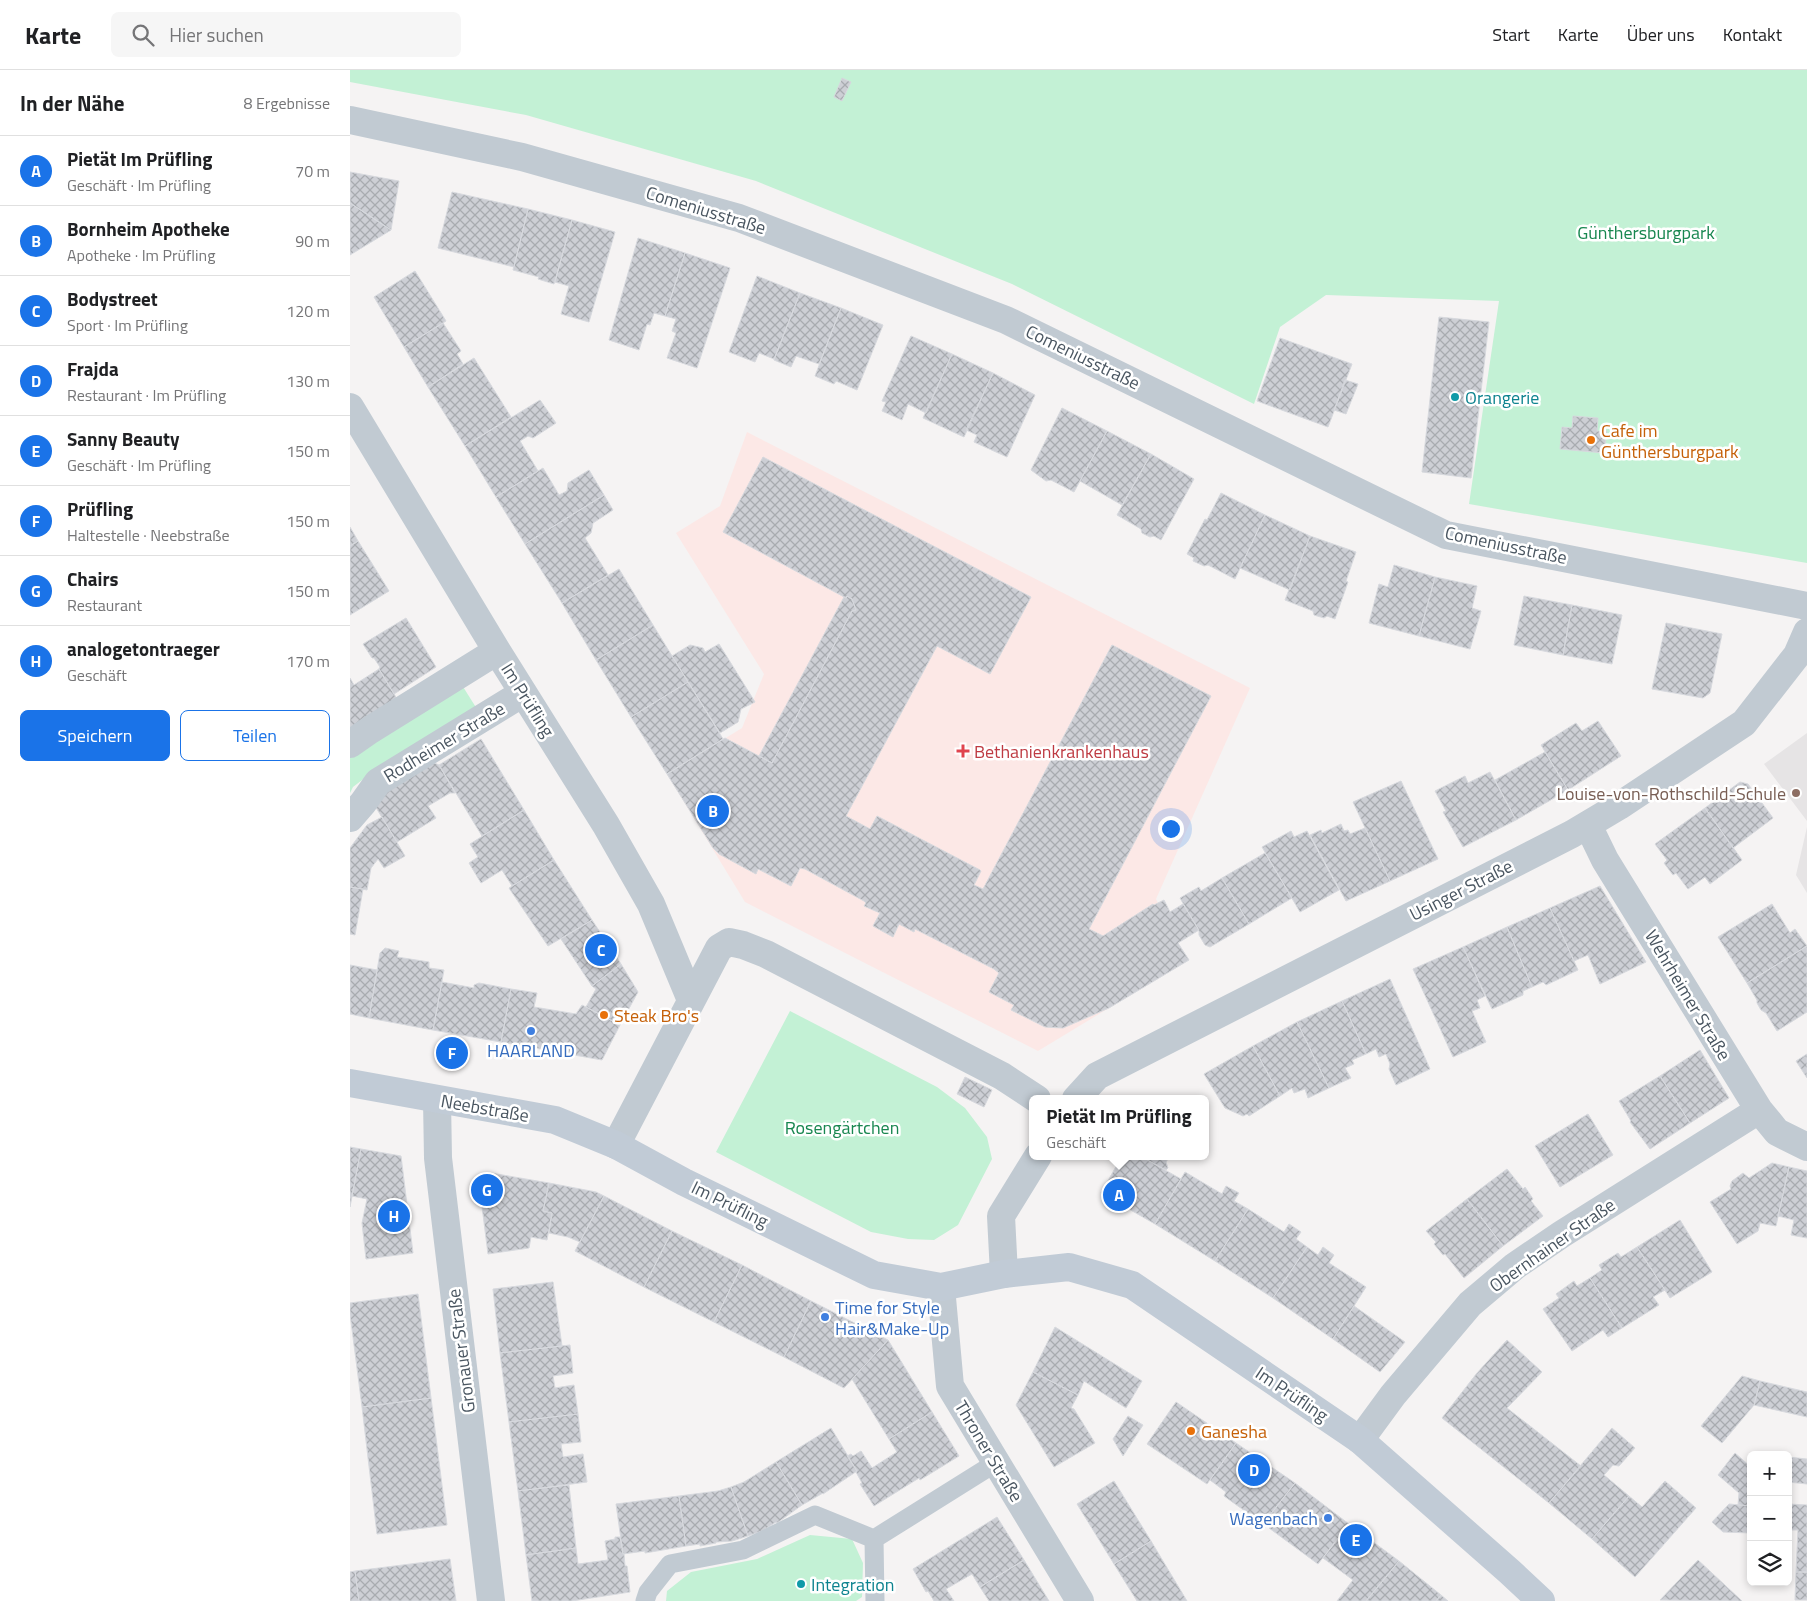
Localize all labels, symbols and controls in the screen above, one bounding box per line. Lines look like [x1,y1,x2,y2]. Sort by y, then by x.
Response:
search box [111,12,461,57]
text: Karte [25,17,81,53]
text: Hier suchen [169,20,264,49]
icon: search [129,21,157,49]
text: Start [1492,21,1530,48]
text: Karte [1558,21,1599,48]
text: Über uns [1627,21,1695,48]
text: Kontakt [1723,21,1782,48]
text: In der Nähe [20,87,125,119]
text: 8 Ergebnisse [243,91,330,115]
text: Pietät Im Prüfling [67,144,212,173]
text: A [31,159,41,183]
text: 70 m [295,159,330,183]
text: Geschäft · Im Prüfling [67,173,211,197]
street label: Comeniusstraße [643,179,769,241]
text: Bornheim Apotheke [67,214,230,243]
park label: Günthersburgpark [1577,219,1715,246]
text: B [31,229,41,253]
text: 90 m [295,229,330,253]
text: Apotheke · Im Prüfling [67,243,215,267]
text: Bodystreet [67,284,158,313]
text: C [32,299,40,323]
text: 120 m [286,299,330,323]
text: Sport · Im Prüfling [67,313,188,337]
street label: Comeniusstraße [1021,318,1145,396]
text: Frajda [67,354,119,383]
text: D [31,369,41,393]
text: 130 m [286,369,330,393]
text: Restaurant · Im Prüfling [67,383,226,407]
place label: Orangerie [1465,384,1539,411]
marker: Orangerie [1449,391,1461,403]
place label: Cafe im Günthersburgpark [1601,417,1739,465]
text: Sanny Beauty [67,424,180,453]
marker: Cafe im Günthersburgpark [1585,434,1597,446]
text: E [32,439,40,463]
text: 150 m [286,439,330,463]
text: Geschäft · Im Prüfling [67,453,211,477]
text: Prüfling [67,494,133,523]
text: F [32,509,40,533]
text: 150 m [286,509,330,533]
street label: Comeniusstraße [1442,519,1570,571]
text: Haltestelle · Neebstraße [67,523,230,547]
text: Chairs [67,564,118,593]
text: G [31,579,41,603]
text: 150 m [286,579,330,603]
text: Restaurant [67,593,142,617]
text: analogetontraeger [67,634,220,663]
text: H [31,649,41,673]
text: 170 m [286,649,330,673]
street label: Im Prüfling [495,658,561,742]
text: Geschäft [67,663,127,687]
street label: Rodheimer Straße [378,695,510,789]
button: Speichern [20,710,170,761]
button: Teilen [180,710,330,761]
place label: Bethanienkrankenhaus [974,738,1149,765]
marker: Bethanienkrankenhaus [956,744,970,758]
place label: Louise-von-Rothschild-Schule [1556,780,1786,807]
marker: Louise-von-Rothschild-Schule [1790,787,1802,799]
pin: B [697,792,729,830]
your location [1158,816,1184,842]
street label: Usinger Straße [1405,852,1517,928]
street label: Wehrheimer Straße [1638,925,1738,1065]
pin: C [585,931,617,969]
place label: Steak Bro's [614,1002,699,1029]
marker: Steak Bro's [598,1009,610,1021]
marker: HAARLAND [525,1025,537,1037]
pin: F [436,1034,468,1072]
place label: HAARLAND [487,1037,575,1064]
street label: Neebstraße [439,1087,531,1129]
popup [1029,1095,1209,1160]
text: Pietät Im Prüfling [1046,1101,1192,1130]
park label: Rosengärtchen [785,1114,899,1141]
text: Geschäft [1046,1130,1106,1154]
pin: G [471,1171,503,1209]
street label: Im Prüfling [687,1174,773,1234]
pin: A [1103,1176,1135,1214]
street label: Obernhainer Straße [1483,1191,1621,1299]
pin: H [378,1197,410,1235]
street label: Gronauer Straße [440,1287,482,1415]
place label: Time for Style Hair&Make-Up [835,1294,949,1342]
marker: Time for Style Hair&Make-Up [819,1311,831,1323]
street label: Im Prüfling [1250,1360,1334,1428]
street label: Throner Straße [948,1395,1030,1507]
place label: Ganesha [1201,1418,1267,1445]
marker: Ganesha [1185,1425,1197,1437]
pin: D [1238,1451,1270,1489]
map controls [1747,1451,1792,1586]
button: + [1747,1451,1792,1496]
button: − [1747,1496,1792,1541]
place label: Wagenbach [1229,1505,1318,1532]
marker: Wagenbach [1322,1512,1334,1524]
pin: E [1340,1521,1372,1559]
button: layers [1747,1541,1792,1586]
place label: Integration [811,1571,894,1598]
marker: Integration [795,1578,807,1590]

